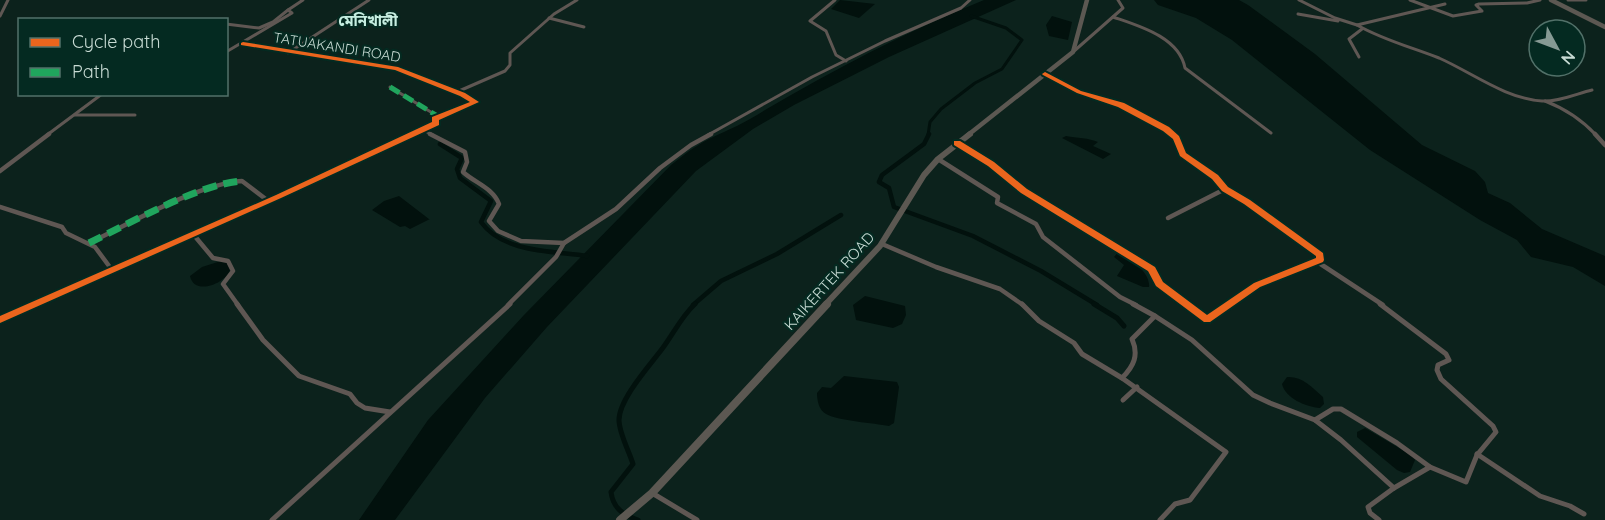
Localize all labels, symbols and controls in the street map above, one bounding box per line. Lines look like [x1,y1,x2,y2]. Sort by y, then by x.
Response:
district label: মেনিখালী [338,11,398,30]
legend [18,18,228,96]
north arrow [1527,18,1587,78]
street label: TATUAKANDI ROAD [272,28,402,66]
text: Cycle path [72,30,160,53]
text: N [1557,47,1580,69]
text: Path [72,60,110,83]
street label: KAIKERTEK ROAD [780,228,878,334]

